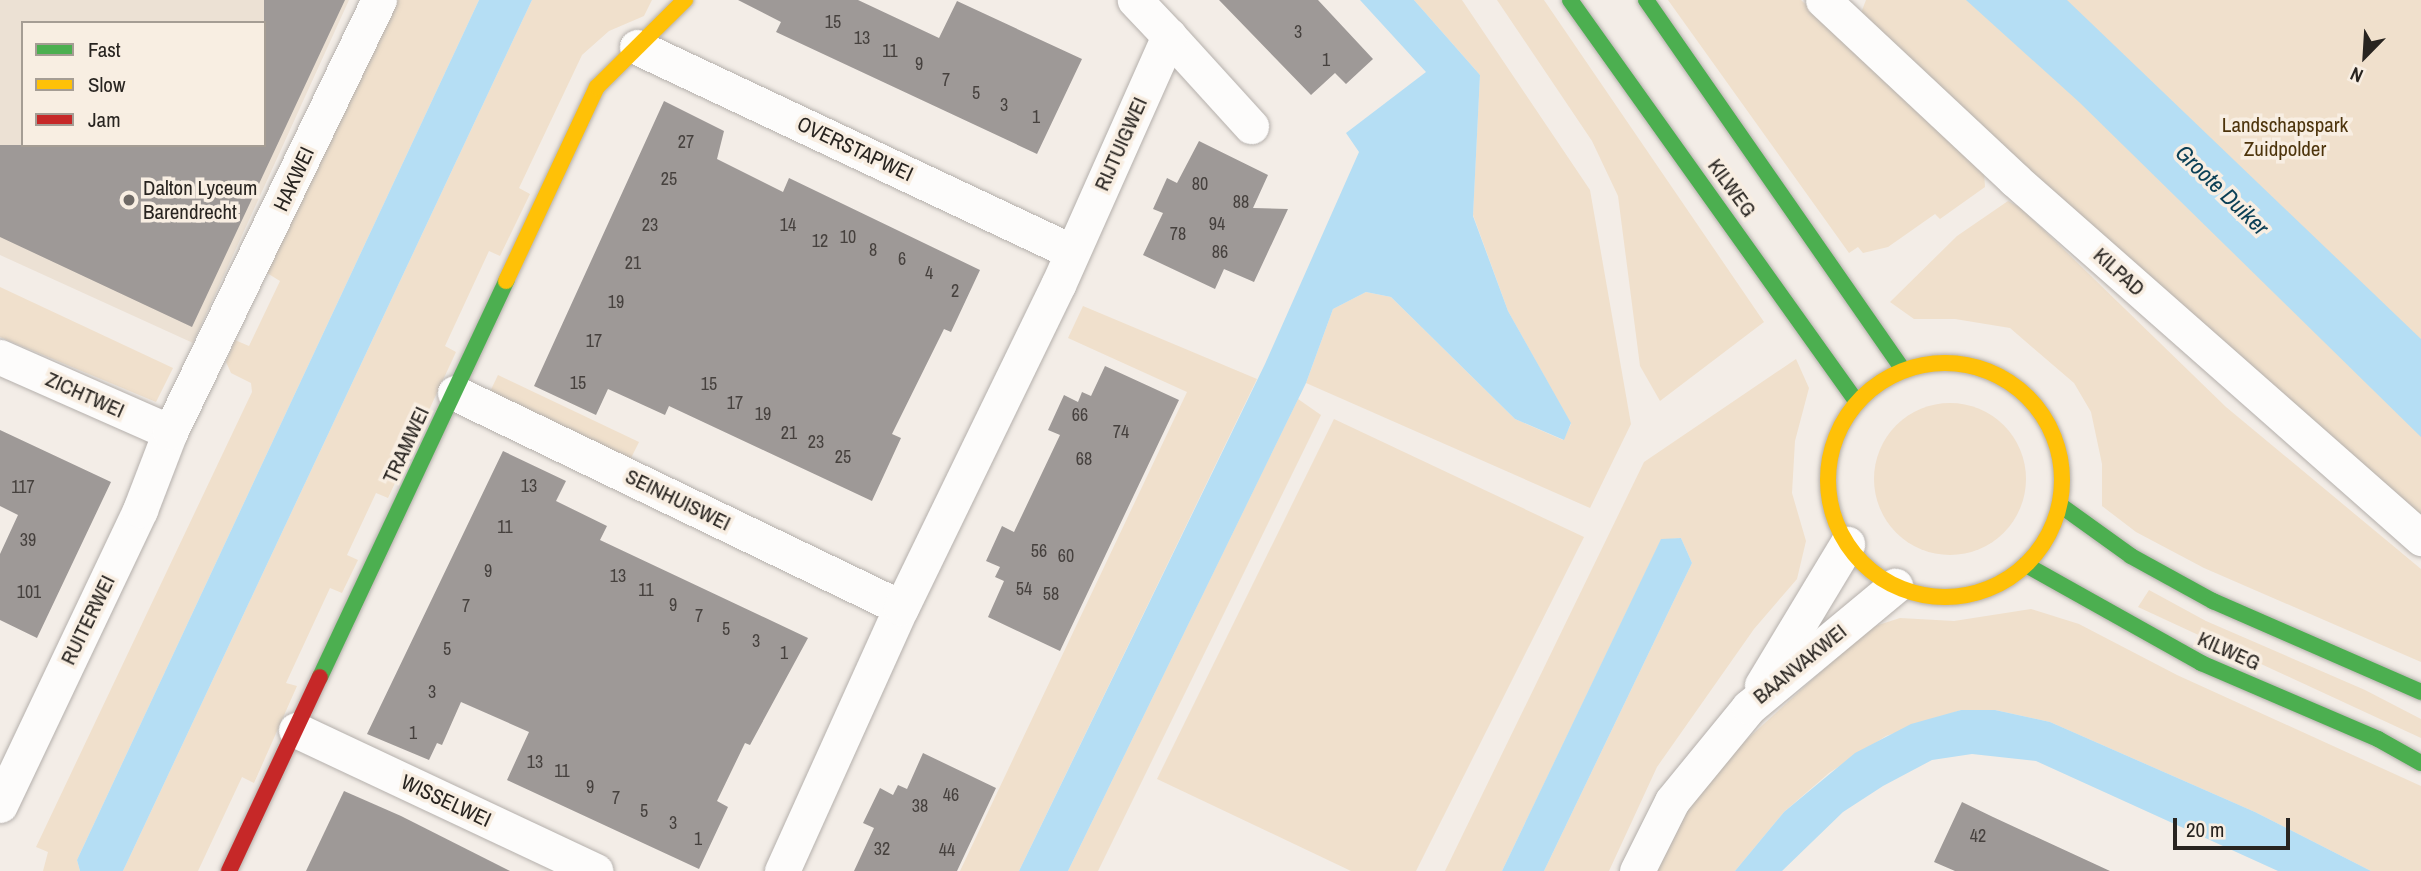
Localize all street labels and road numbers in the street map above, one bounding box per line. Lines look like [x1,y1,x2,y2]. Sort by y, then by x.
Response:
street label: RIJTUIGWEI [1089,93,1153,195]
street label: OVERSTAPWEI [793,111,917,187]
street label: HAKWEI [268,143,320,215]
street label: KILWEG [1702,154,1762,222]
street label: KILPAD [2088,243,2150,301]
street label: ZICHTWEI [42,367,128,423]
street label: TRAMWEI [377,403,435,487]
street label: SEINHUISWEI [621,464,735,536]
street label: RUITERWEI [56,571,120,669]
street label: BAANVAKWEI [1748,619,1852,709]
street label: KILWEG [2194,626,2264,676]
street label: WISSELWEI [397,769,495,833]

